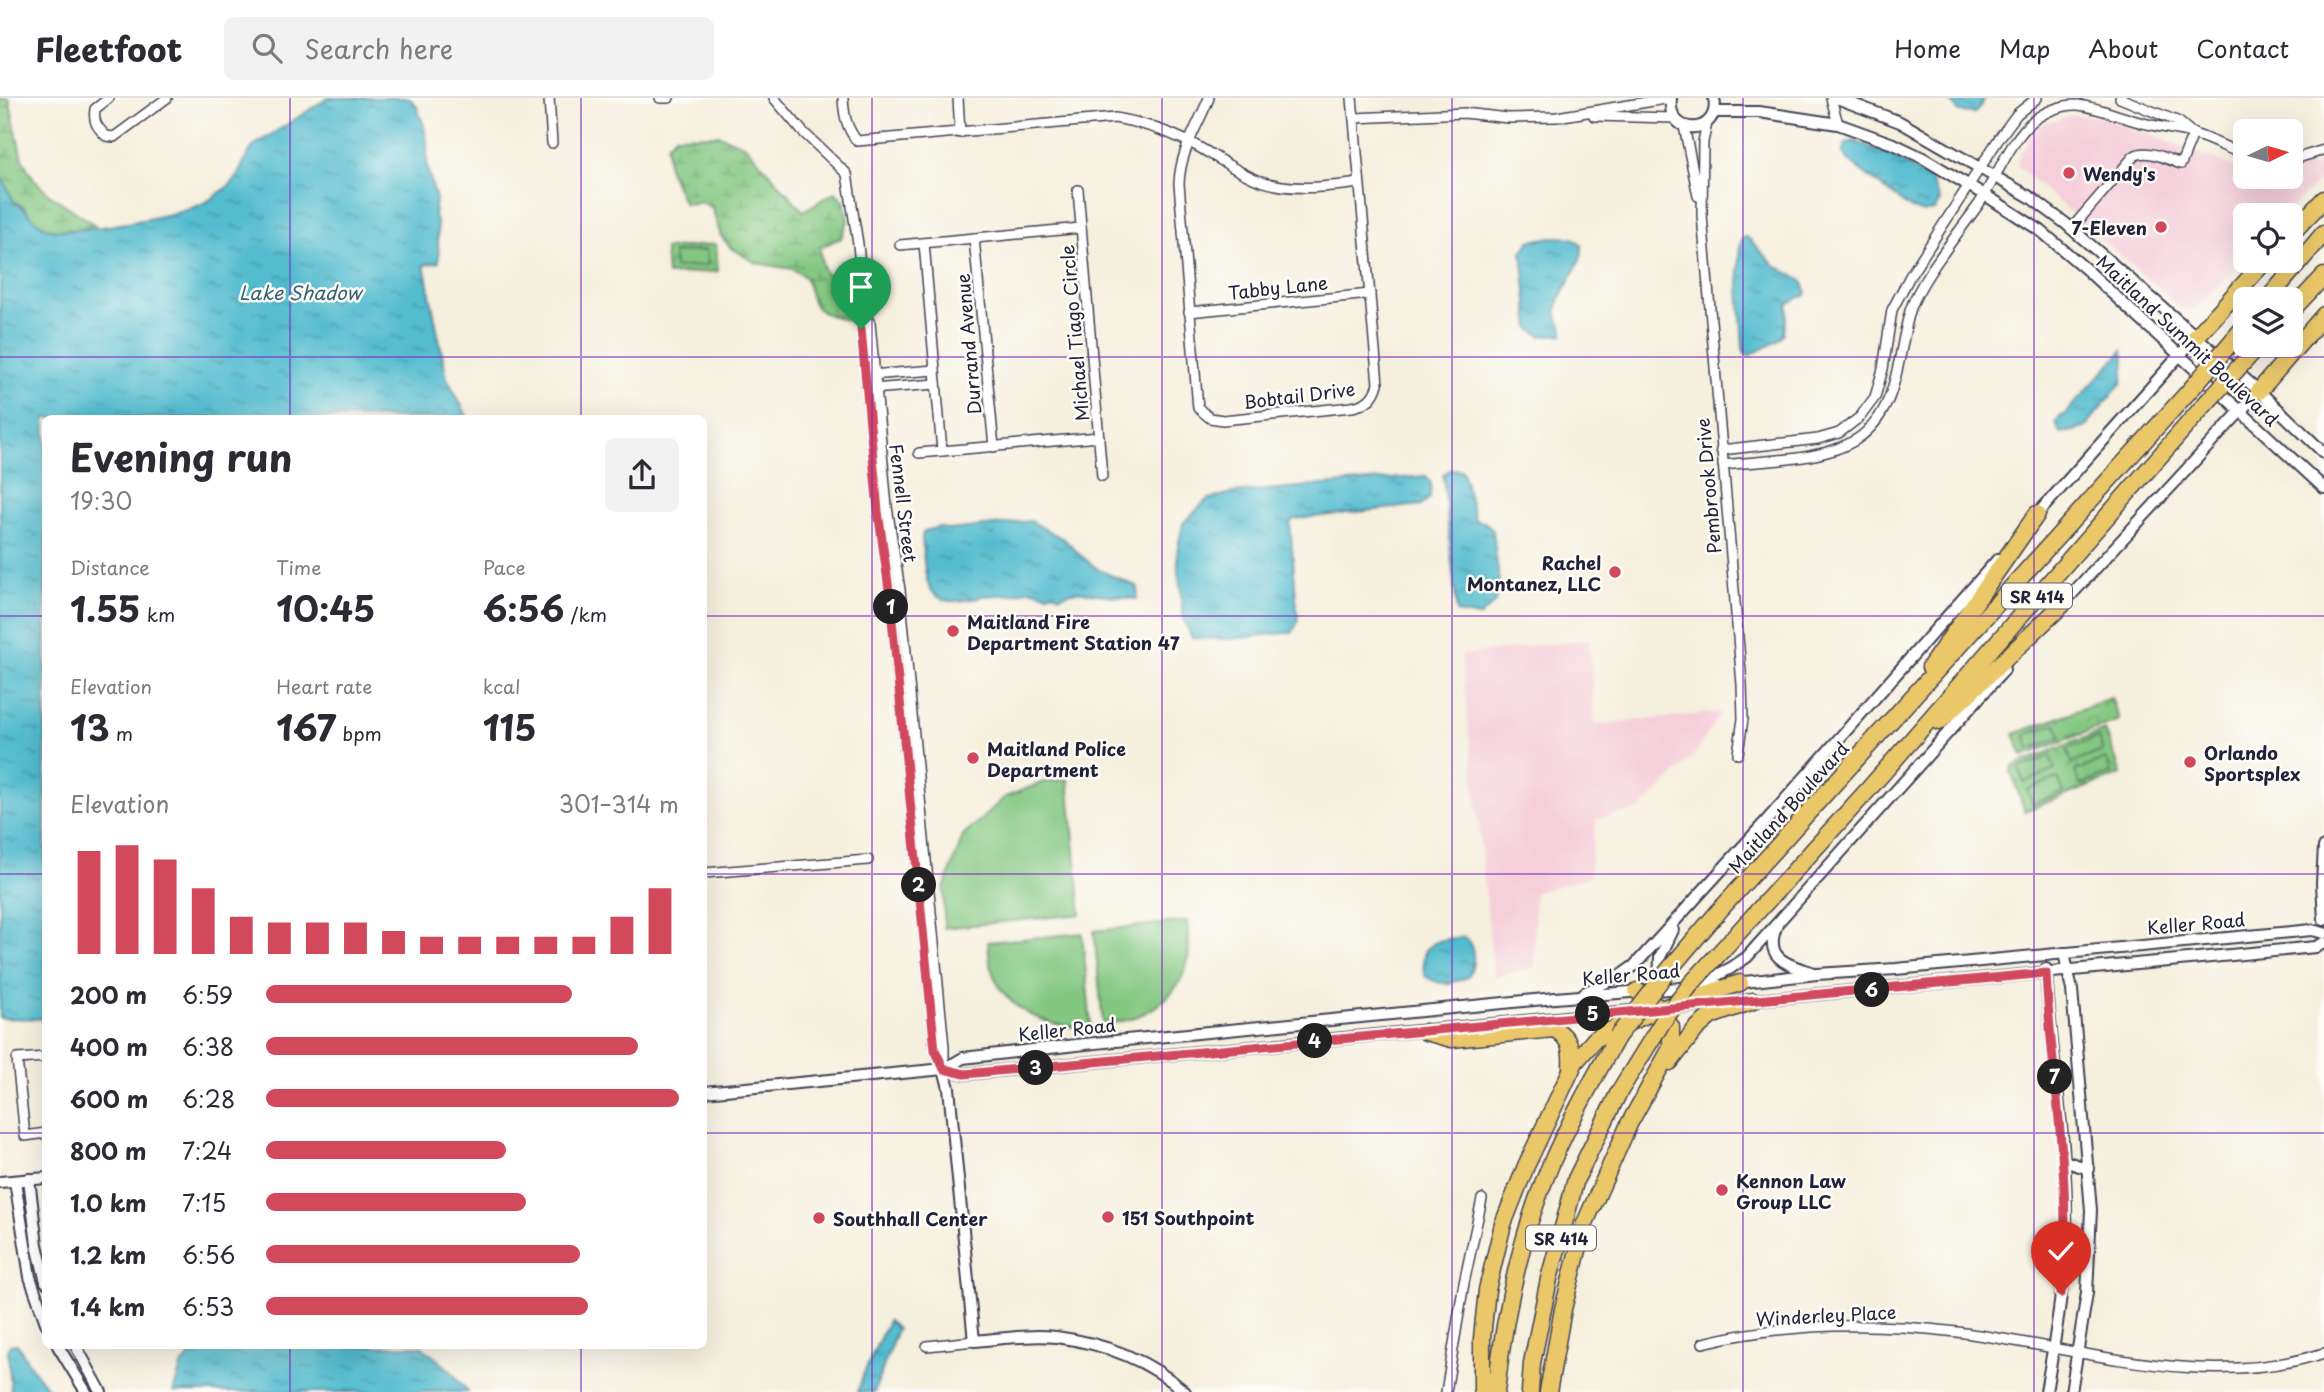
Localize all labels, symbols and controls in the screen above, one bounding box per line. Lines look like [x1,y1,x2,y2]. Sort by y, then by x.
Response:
search box [224,17,714,80]
text: Fleetfoot [35,23,182,73]
icon: search [248,29,286,67]
text: Search here [304,29,453,68]
text: Home [1894,30,1961,66]
text: Map [1999,30,2050,66]
text: About [2088,30,2158,66]
text: Contact [2196,30,2289,66]
north arrow [2233,119,2303,189]
map controls [2233,119,2303,357]
place label: Wendy's [2083,160,2156,187]
marker: Wendy's [2061,165,2077,181]
button: locate [2233,203,2303,273]
place label: 7-Eleven [2072,214,2147,241]
marker: 7-Eleven [2153,219,2169,235]
street label: Michael Tiago Circle [1053,244,1095,422]
street label: Maitland Summit Boulevard [2091,248,2285,432]
pin [831,257,891,329]
icon: arrive [842,268,880,306]
street label: Tabby Lane [1227,268,1329,306]
street label: Durrand Avenue [948,272,988,415]
water label: Lake Shadow [239,278,363,306]
button: layers [2233,287,2303,357]
street label: Bobtail Drive [1242,375,1356,415]
street label: Pembrook Drive [1689,417,1727,555]
text: Evening run [70,428,292,485]
button: share [605,438,679,512]
street label: Fennell Street [883,442,925,564]
text: 19:30 [70,483,132,518]
place label: Rachel Montanez, LLC [1467,549,1601,597]
text: Distance [70,553,150,581]
text: Time [276,553,321,581]
text: Pace [483,553,526,581]
marker: Rachel Montanez, LLC [1607,564,1623,580]
text: 1.55 [70,581,141,634]
text: 10:45 [276,581,375,634]
text: 6:56 [483,581,564,634]
road number: SR 414 [2002,583,2072,608]
pin: 1 [874,589,908,624]
text: 1 [886,592,895,620]
text: km [141,600,175,628]
text: /km [564,600,607,628]
place label: Maitland Fire Department Station 47 [967,608,1180,656]
marker: Maitland Fire Department Station 47 [945,623,961,639]
text: Elevation [70,672,152,700]
text: Heart rate [276,672,372,700]
text: kcal [483,672,521,700]
text: 13 [70,700,110,753]
text: 167 [276,700,336,753]
text: 115 [483,700,537,753]
text: m [110,719,133,747]
text: bpm [336,719,382,747]
place label: Maitland Police Department [987,735,1126,783]
street label: Maitland Boulevard [1721,735,1855,879]
place label: Orlando Sportsplex [2204,739,2300,787]
marker: Maitland Police Department [965,750,981,766]
marker: Orlando Sportsplex [2182,754,2198,770]
text: Elevation [70,786,169,821]
text: 301–314 m [559,786,679,821]
pin: 2 [902,868,936,902]
text: 2 [912,870,925,898]
street label: Keller Road [2146,905,2246,941]
street label: Keller Road [1581,956,1681,992]
pin: 6 [1854,972,1890,1008]
text: 6 [1865,975,1878,1003]
text: 200 m [70,977,147,1012]
text: 6:59 [182,977,233,1012]
pin: 5 [1576,996,1610,1032]
text: 5 [1586,999,1599,1027]
street label: Keller Road [1017,1010,1117,1048]
pin: 4 [1298,1024,1332,1058]
text: 4 [1308,1026,1321,1054]
text: 400 m [70,1029,148,1064]
text: 6:38 [182,1029,234,1064]
pin: 3 [1018,1051,1054,1086]
text: 3 [1029,1053,1042,1081]
pin: 7 [2038,1060,2072,1094]
text: 7 [2049,1062,2060,1090]
text: 600 m [70,1081,148,1116]
text: 6:28 [182,1081,235,1116]
text: 800 m [70,1133,147,1168]
text: 7:24 [182,1133,232,1168]
place label: Kennon Law Group LLC [1736,1167,1846,1215]
marker: Kennon Law Group LLC [1714,1182,1730,1198]
text: 1.0 km [70,1185,147,1220]
text: 7:15 [182,1185,226,1220]
place label: 151 Southpoint [1122,1204,1255,1231]
place label: Southhall Center [833,1205,988,1232]
marker: 151 Southpoint [1100,1209,1116,1225]
marker: Southhall Center [811,1210,827,1226]
pin [2031,1221,2091,1293]
road number: SR 414 [1526,1226,1596,1250]
icon: check [2042,1232,2080,1270]
text: 1.2 km [70,1237,146,1272]
text: 6:56 [182,1237,235,1272]
text: 1.4 km [70,1289,145,1324]
text: 6:53 [182,1289,234,1324]
street label: Winderley Place [1755,1298,1897,1332]

